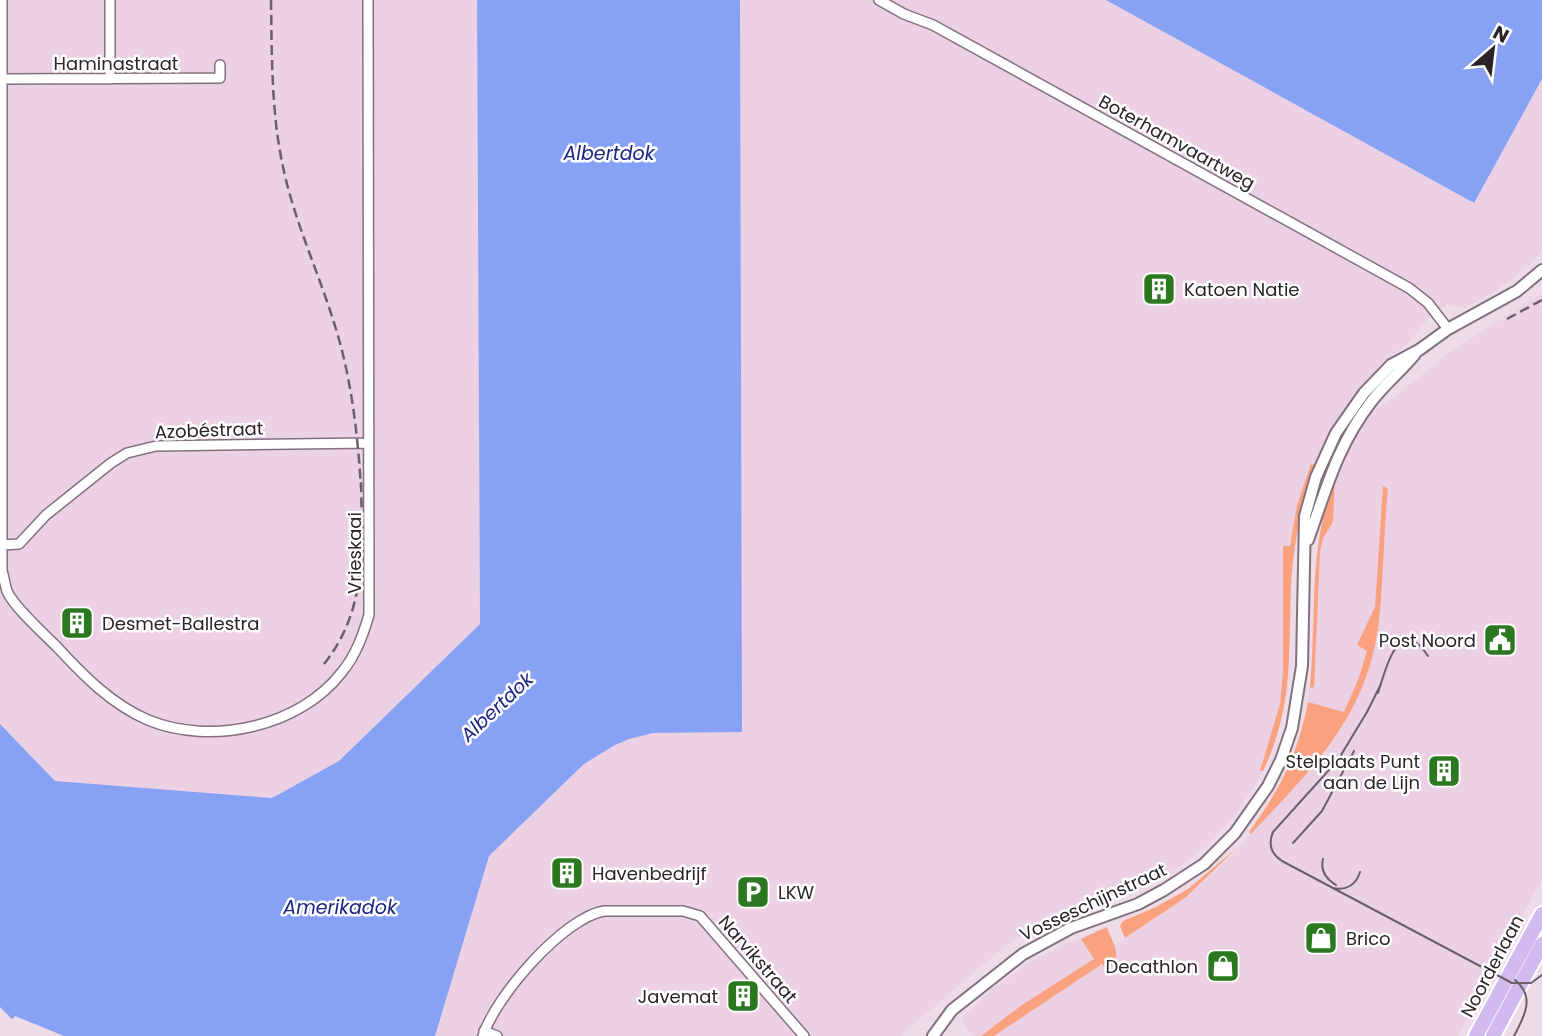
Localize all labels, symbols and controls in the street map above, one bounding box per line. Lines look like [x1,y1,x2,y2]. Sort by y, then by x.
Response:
north arrow [1458,14,1528,84]
text: N [1488,19,1513,50]
street label: Haminastraat [54,51,178,76]
street label: Boterhamvaartweg [1094,89,1260,195]
water label: Albertdok [563,140,656,167]
building icon: Katoen Natie [1140,270,1178,308]
place label: Katoen Natie [1184,277,1299,302]
street label: Azobéstraat [154,416,264,444]
street label: Vrieskaai [342,512,367,594]
building icon: Desmet-Ballestra [58,604,96,642]
place label: Desmet-Ballestra [102,611,260,636]
public building icon: Post Noord [1481,621,1519,659]
place label: Post Noord [1379,628,1476,653]
water label: Albertdok [454,665,540,749]
place label: Stelplaats Punt aan de Lijn [1286,749,1420,795]
building icon: Stelplaats Punt aan de Lijn [1425,752,1463,790]
building icon: Havenbedrijf [548,854,586,892]
street label: Vosseschijnstraat [1015,857,1171,947]
place label: Havenbedrijf [592,861,707,886]
parking icon: LKW [734,873,772,911]
place label: LKW [778,880,815,905]
water label: Amerikadok [282,894,398,921]
street label: Narvikstraat [713,910,803,1008]
street label: Noorderlaan [1455,910,1529,1022]
shop icon: Brico [1302,919,1340,957]
place label: Brico [1346,926,1391,951]
shop icon: Decathlon [1204,947,1242,985]
place label: Decathlon [1105,954,1198,979]
building icon: Javemat [724,977,762,1015]
place label: Javemat [638,984,718,1009]

